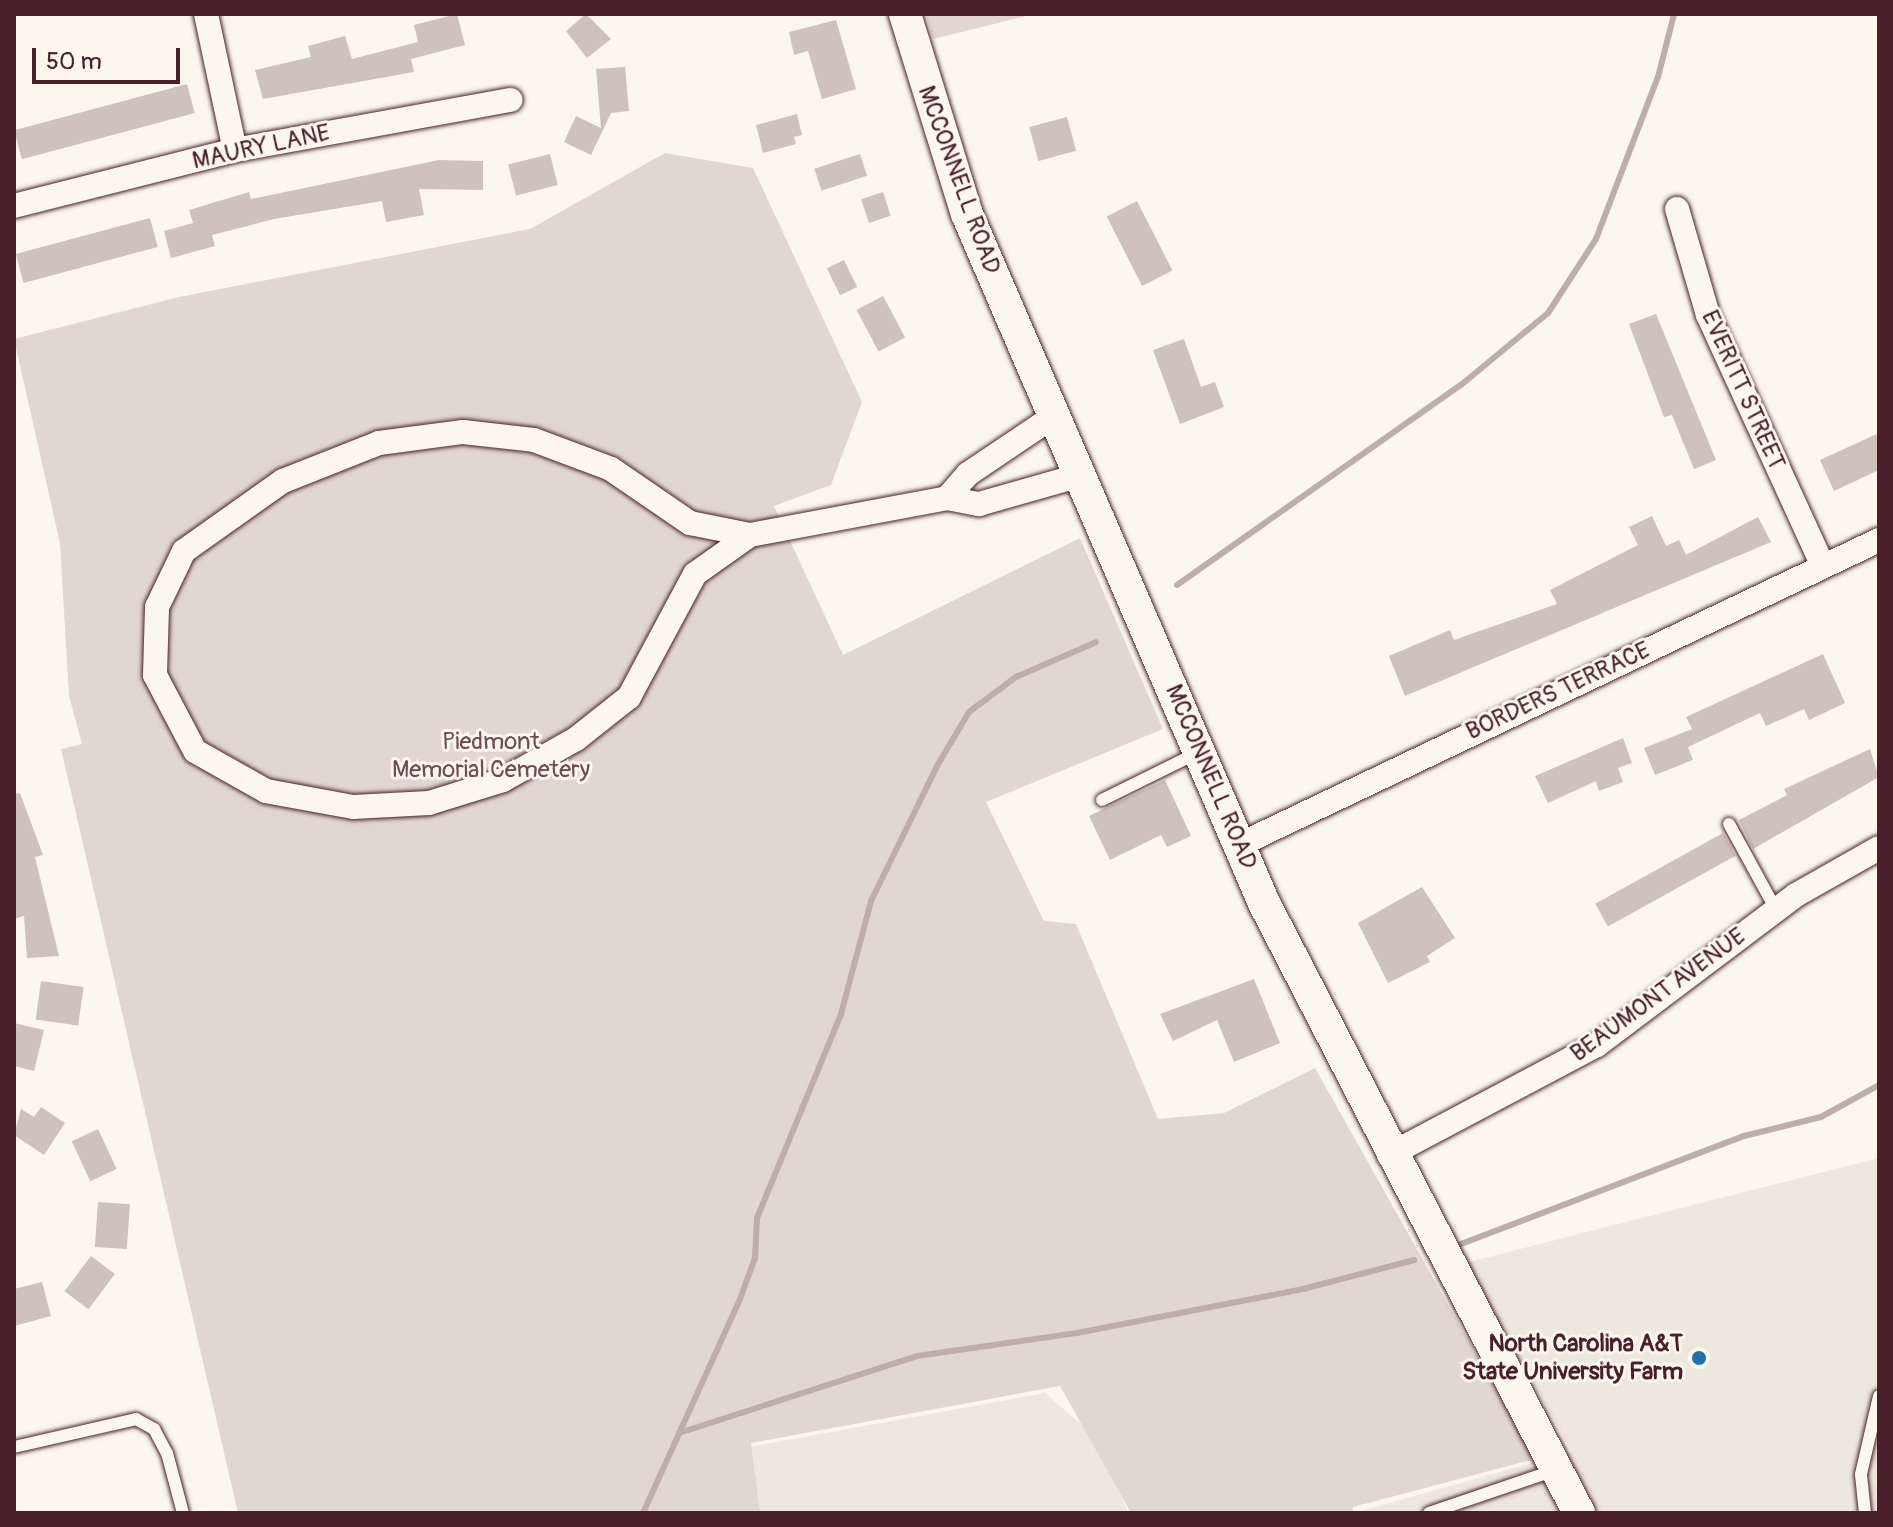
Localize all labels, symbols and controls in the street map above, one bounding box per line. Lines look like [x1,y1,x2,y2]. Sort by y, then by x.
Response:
scale bar [36,32,184,82]
text: 50 m [46,47,102,76]
street label: MCCONNELL ROAD [912,82,1006,278]
street label: MAURY LANE [190,118,332,176]
street label: EVERITT STREET [1695,306,1791,474]
street label: BORDERS TERRACE [1461,636,1655,746]
street label: MCCONNELL ROAD [1159,680,1263,874]
park label: Piedmont Memorial Cemetery [392,728,590,784]
street label: BEAUMONT AVENUE [1565,922,1751,1068]
place label: North Carolina A&T State University Farm [1462,1330,1683,1386]
marker: North Carolina A&T State University Farm [1690,1349,1708,1367]

